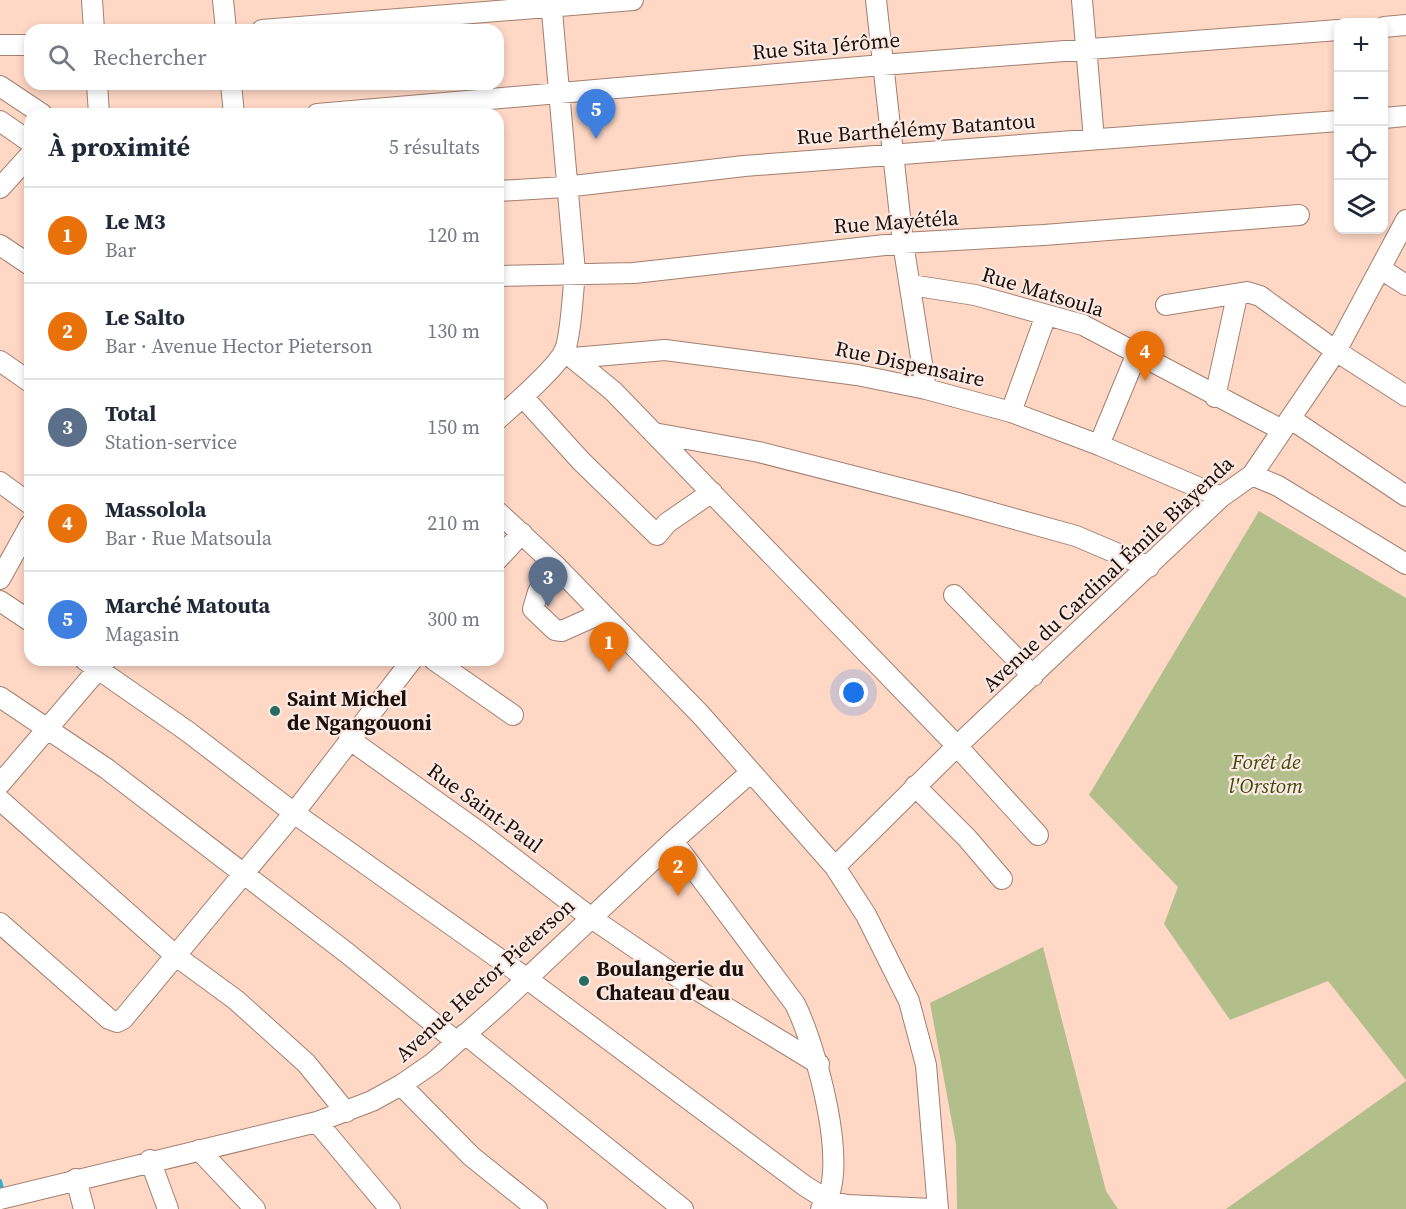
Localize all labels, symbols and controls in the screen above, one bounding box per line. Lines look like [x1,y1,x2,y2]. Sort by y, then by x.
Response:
map controls [1334,18,1388,234]
button: + [1334,18,1388,72]
search box [24,24,504,90]
street label: Rue Sita Jérôme [751,25,901,66]
icon: search [45,41,78,74]
text: Rechercher [93,42,207,72]
button: − [1334,72,1388,126]
pin: 5 [576,90,616,139]
street label: Rue Barthélémy Batantou [796,106,1036,151]
button: locate [1334,126,1388,180]
text: À proximité [48,129,190,165]
text: 5 résultats [389,133,480,161]
button: layers [1334,180,1388,234]
street label: Rue Mayétéla [833,203,960,240]
text: Le M3 [105,206,166,236]
text: 1 [62,221,73,249]
text: 120 m [427,221,480,249]
text: Bar [105,236,136,264]
street label: Rue Matsoula [978,259,1108,324]
text: Le Salto [105,302,185,332]
text: 2 [62,317,73,345]
text: 130 m [427,317,480,345]
text: Bar · Avenue Hector Pieterson [105,332,373,360]
pin: 4 [1126,332,1164,381]
street label: Rue Dispensaire [833,333,988,394]
text: Total [105,398,156,428]
text: 3 [62,413,73,441]
text: 150 m [427,413,480,441]
text: Station-service [105,428,237,456]
street label: Avenue du Cardinal Émile Biayenda [976,449,1240,698]
text: Massolola [105,494,206,524]
text: 4 [62,509,73,537]
text: 210 m [427,509,480,537]
text: Bar · Rue Matsoula [105,524,272,552]
pin: 3 [528,558,568,607]
text: Marché Matouta [105,590,270,620]
text: 5 [62,605,73,633]
text: 300 m [427,605,480,633]
text: Magasin [105,620,180,648]
pin: 1 [590,622,628,672]
your location [839,678,868,707]
place label: Saint Michel de Ngangouoni [287,684,432,737]
marker: Saint Michel de Ngangouoni [268,704,282,718]
park label: Forêt de l'Orstom [1229,747,1303,800]
street label: Rue Saint-Paul [422,756,549,859]
pin: 2 [658,846,698,896]
street label: Avenue Hector Pieterson [389,891,581,1068]
place label: Boulangerie du Chateau d'eau [596,954,744,1007]
marker: Boulangerie du Chateau d'eau [577,974,591,988]

